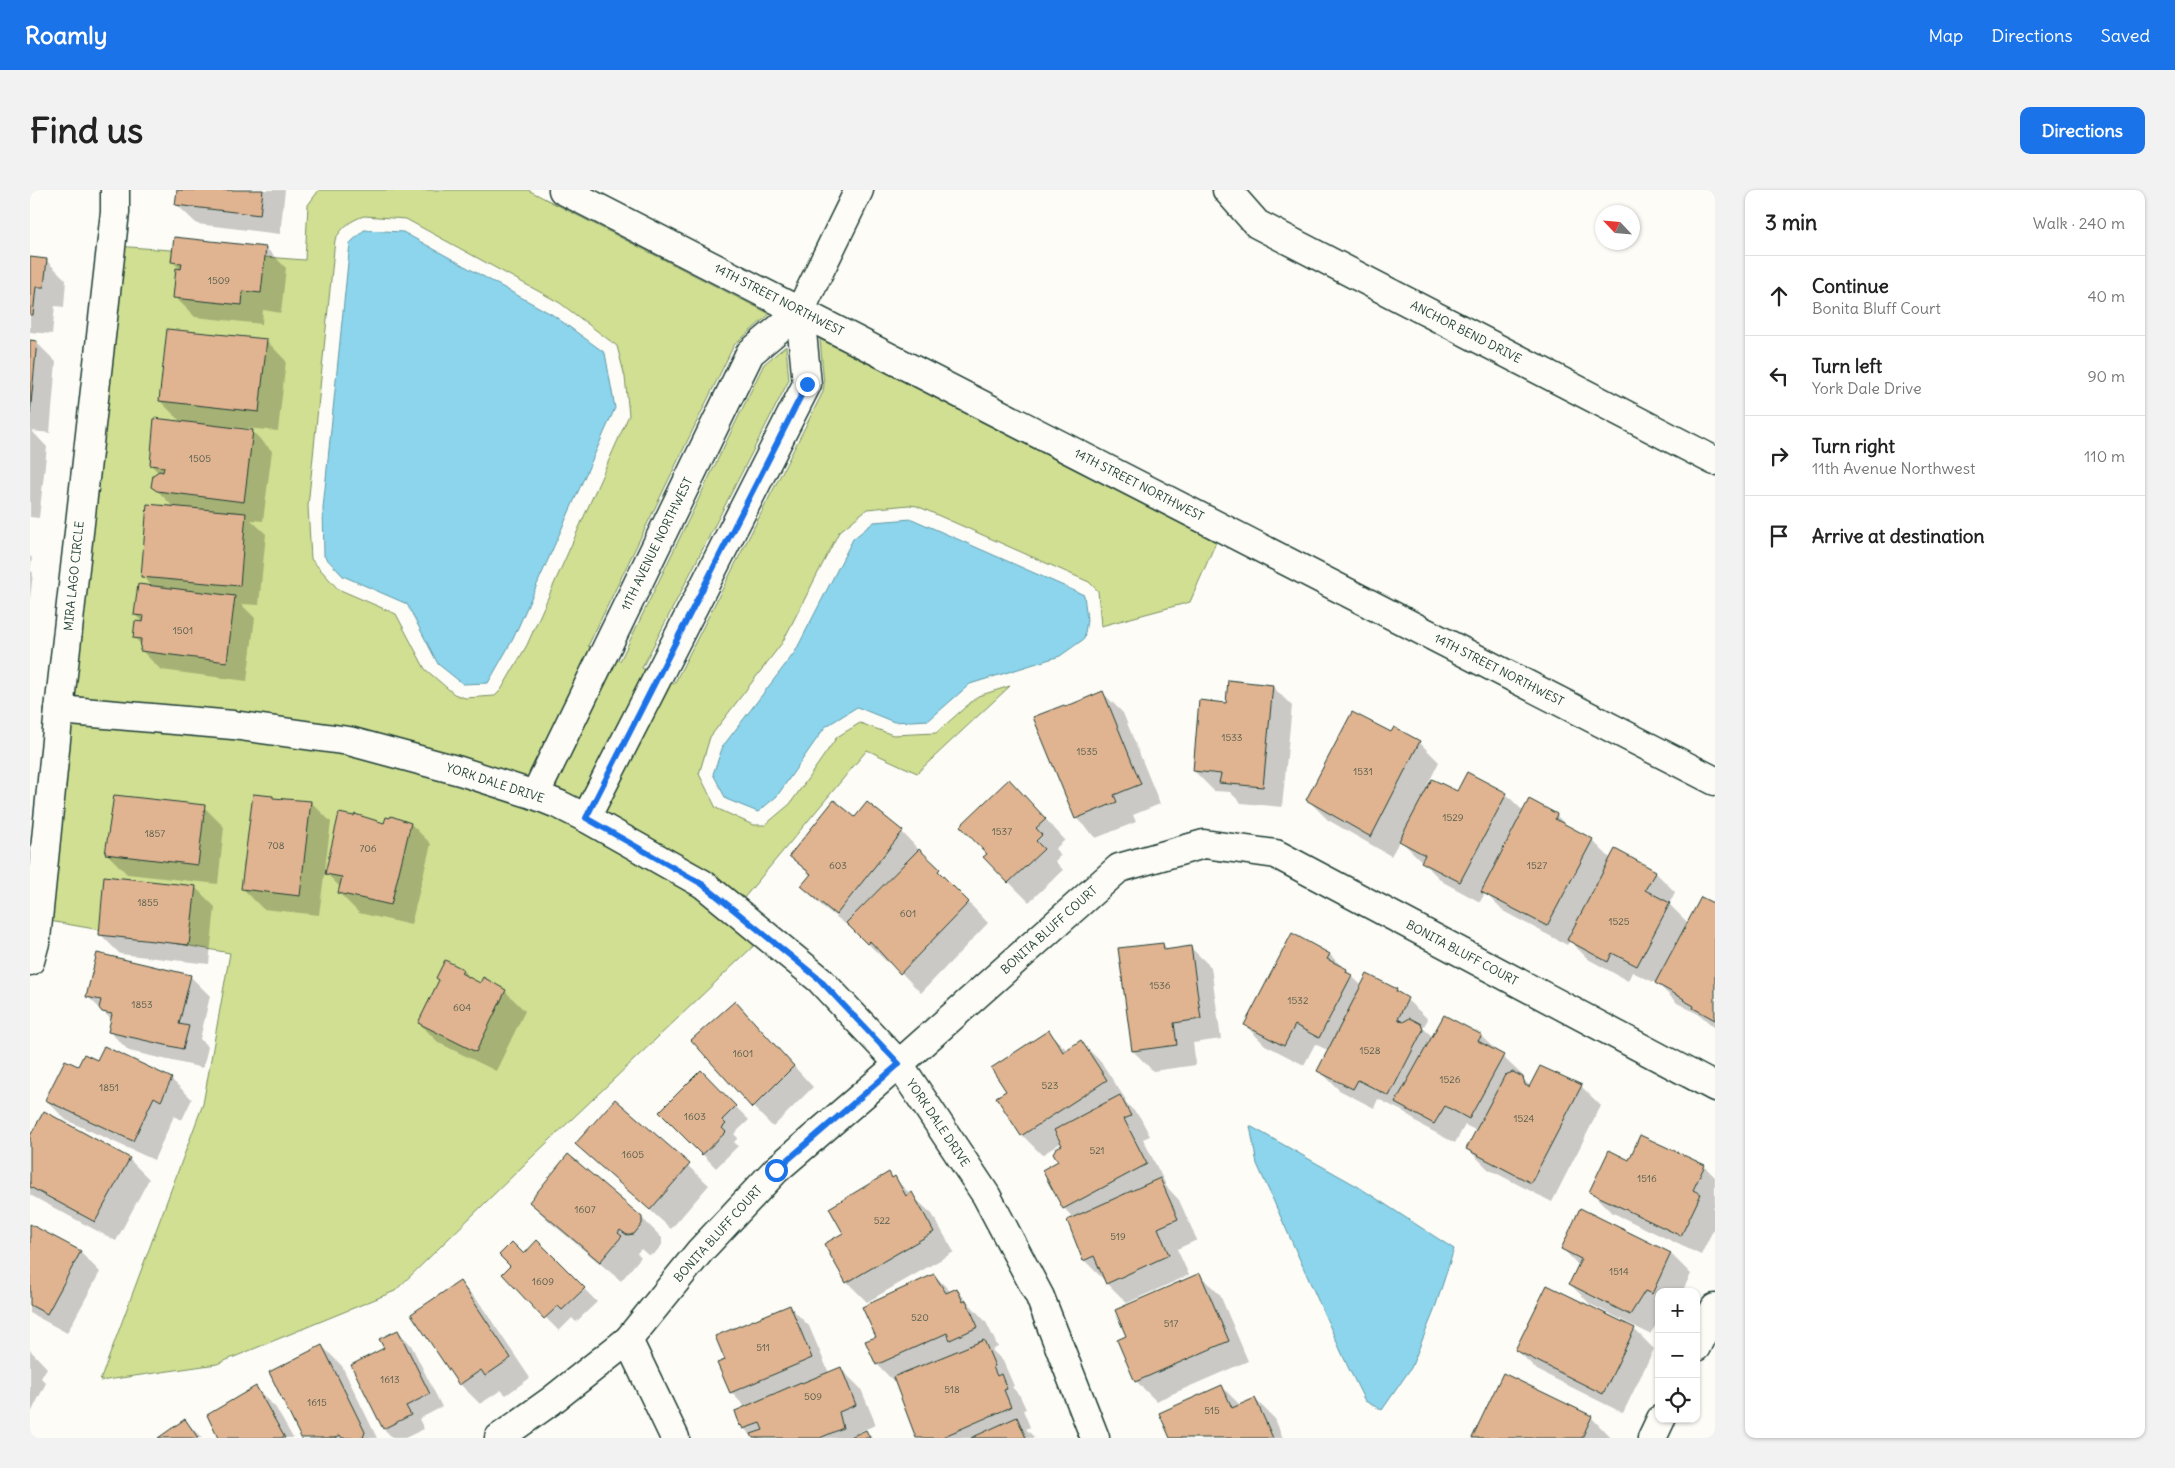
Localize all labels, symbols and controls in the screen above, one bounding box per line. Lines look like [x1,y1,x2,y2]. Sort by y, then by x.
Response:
text: Roamly [25,20,107,50]
text: Map [1928,24,1963,47]
text: Directions [1991,24,2073,47]
text: Saved [2101,24,2150,47]
button: Directions [2020,107,2145,154]
text: Find us [30,108,143,152]
north arrow [1595,205,1640,250]
text: 3 min [1765,209,1817,236]
text: Walk · 240 m [2033,213,2125,233]
street label: 14TH STREET NORTHWEST [712,260,847,339]
house number: 1509 [208,274,230,287]
text: Continue [1812,274,1889,298]
icon: ahead [1765,282,1793,310]
text: 40 m [2087,286,2125,306]
street label: ANCHOR BEND DRIVE [1408,297,1524,366]
text: Bonita Bluff Court [1812,298,1941,318]
text: Turn left [1812,354,1882,378]
icon: left [1765,362,1793,390]
text: 90 m [2087,366,2125,386]
route end [796,373,819,396]
text: York Dale Drive [1812,378,1922,398]
text: Turn right [1812,434,1895,458]
icon: right [1765,442,1793,470]
street label: 14TH STREET NORTHWEST [1072,445,1207,524]
text: 110 m [2084,446,2125,466]
house number: 1505 [189,452,211,465]
text: 11th Avenue Northwest [1812,458,1975,478]
street label: 11TH AVENUE NORTHWEST [618,475,695,613]
street label: MIRA LAGO CIRCLE [60,520,87,632]
icon: arrive [1765,522,1793,550]
text: Arrive at destination [1812,524,1985,548]
house number: 1501 [173,624,193,637]
street label: 14TH STREET NORTHWEST [1432,630,1567,709]
house number: 1533 [1221,731,1243,744]
house number: 1535 [1076,745,1098,758]
street label: YORK DALE DRIVE [444,760,546,805]
house number: 1531 [1353,765,1373,778]
house number: 1529 [1443,811,1464,824]
house number: 1537 [992,825,1012,838]
house number: 1857 [145,827,165,840]
house number: 708 [267,839,285,852]
house number: 706 [359,842,377,855]
house number: 603 [829,859,847,872]
house number: 1527 [1527,859,1547,872]
street label: BONITA BLUFF COURT [997,882,1100,977]
house number: 1855 [137,896,159,909]
house number: 601 [900,907,916,920]
house number: 1525 [1609,915,1630,928]
street label: BONITA BLUFF COURT [1404,917,1521,988]
house number: 1536 [1149,979,1171,992]
house number: 1532 [1288,994,1309,1007]
house number: 1853 [131,998,153,1011]
house number: 604 [453,1001,471,1014]
house number: 1528 [1360,1044,1381,1057]
house number: 1601 [733,1047,753,1060]
house number: 1526 [1440,1073,1461,1086]
street label: YORK DALE DRIVE [904,1076,973,1169]
house number: 523 [1042,1079,1059,1092]
house number: 1851 [99,1081,119,1094]
house number: 1603 [684,1110,706,1123]
house number: 1524 [1514,1112,1535,1125]
house number: 521 [1089,1144,1105,1157]
house number: 1605 [622,1148,644,1161]
route start [765,1159,788,1182]
house number: 1516 [1637,1172,1657,1185]
street label: BONITA BLUFF COURT [670,1182,765,1285]
house number: 1607 [574,1203,596,1216]
house number: 522 [874,1214,891,1227]
house number: 519 [1110,1230,1126,1243]
house number: 1514 [1609,1265,1629,1278]
house number: 1609 [532,1275,554,1288]
map controls [1655,1288,1700,1423]
button: + [1655,1288,1700,1333]
house number: 520 [911,1311,929,1324]
house number: 517 [1164,1317,1178,1330]
button: − [1655,1333,1700,1378]
house number: 511 [756,1341,770,1354]
house number: 1613 [380,1373,400,1386]
button: locate [1655,1378,1700,1423]
house number: 518 [944,1383,960,1396]
house number: 509 [804,1390,822,1403]
house number: 1615 [307,1396,327,1409]
house number: 515 [1204,1404,1220,1417]

